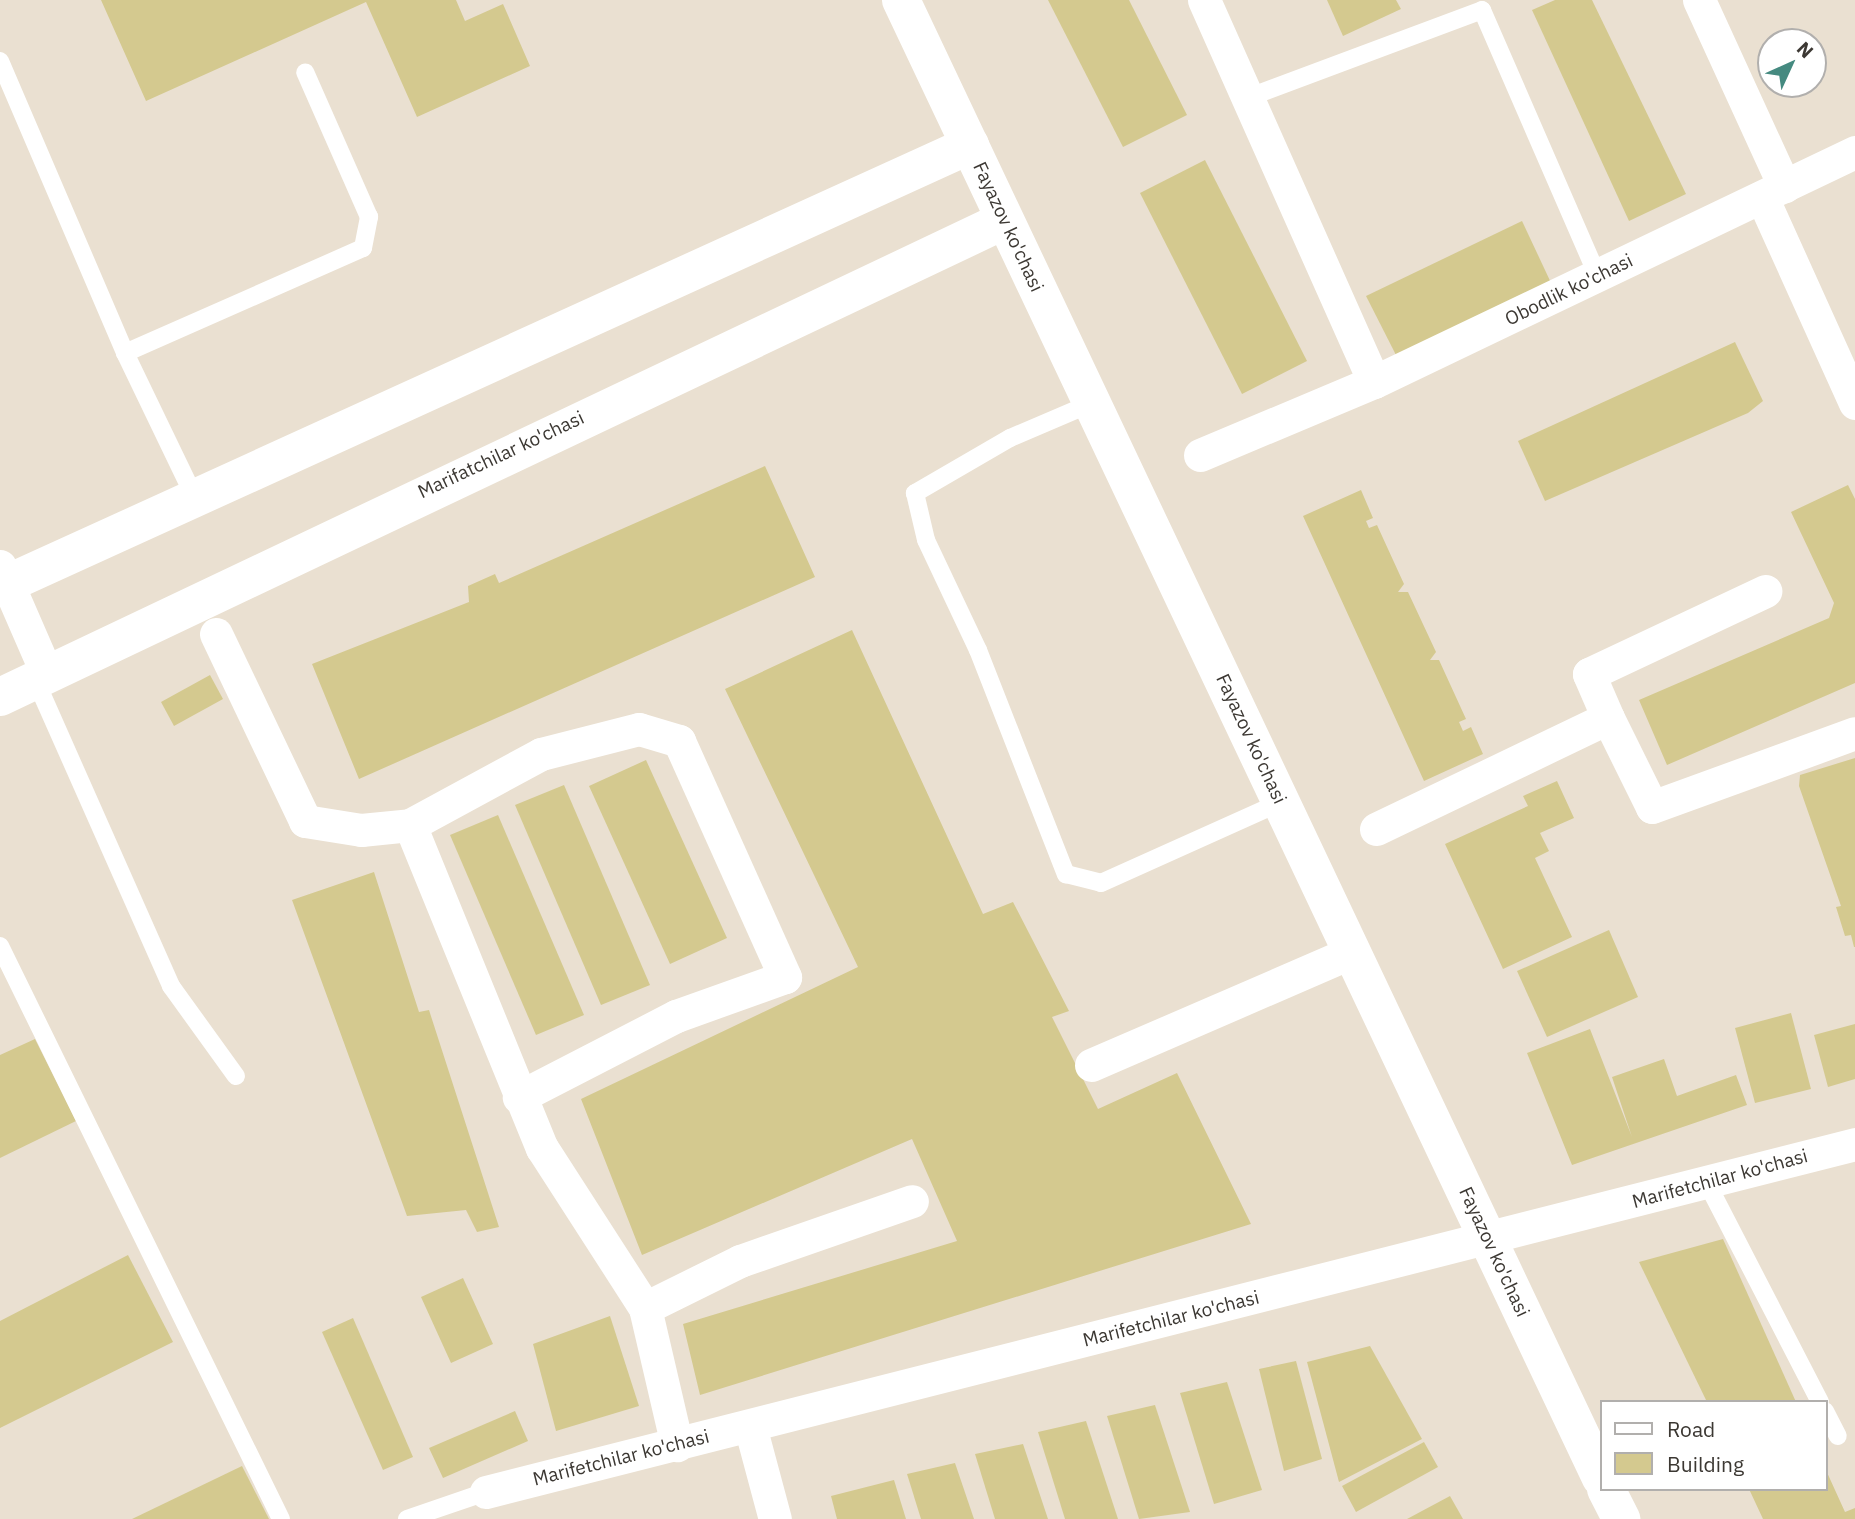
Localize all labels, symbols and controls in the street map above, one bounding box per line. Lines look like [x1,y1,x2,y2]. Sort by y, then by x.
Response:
north arrow [1757,28,1827,98]
text: N [1792,36,1819,63]
street label: Fayazov ko'chasi [968,158,1048,296]
street label: Obodlik ko'chasi [1501,249,1637,331]
street label: Marifatchilar ko'chasi [414,406,588,504]
street label: Fayazov ko'chasi [1211,670,1291,808]
street label: Marifetchilar ko'chasi [1630,1145,1810,1213]
street label: Fayazov ko'chasi [1454,1183,1534,1321]
street label: Marifetchilar ko'chasi [1080,1286,1262,1352]
legend [1600,1400,1827,1491]
text: Road [1667,1415,1715,1443]
street label: Marifetchilar ko'chasi [530,1425,712,1491]
text: Building [1667,1450,1744,1478]

